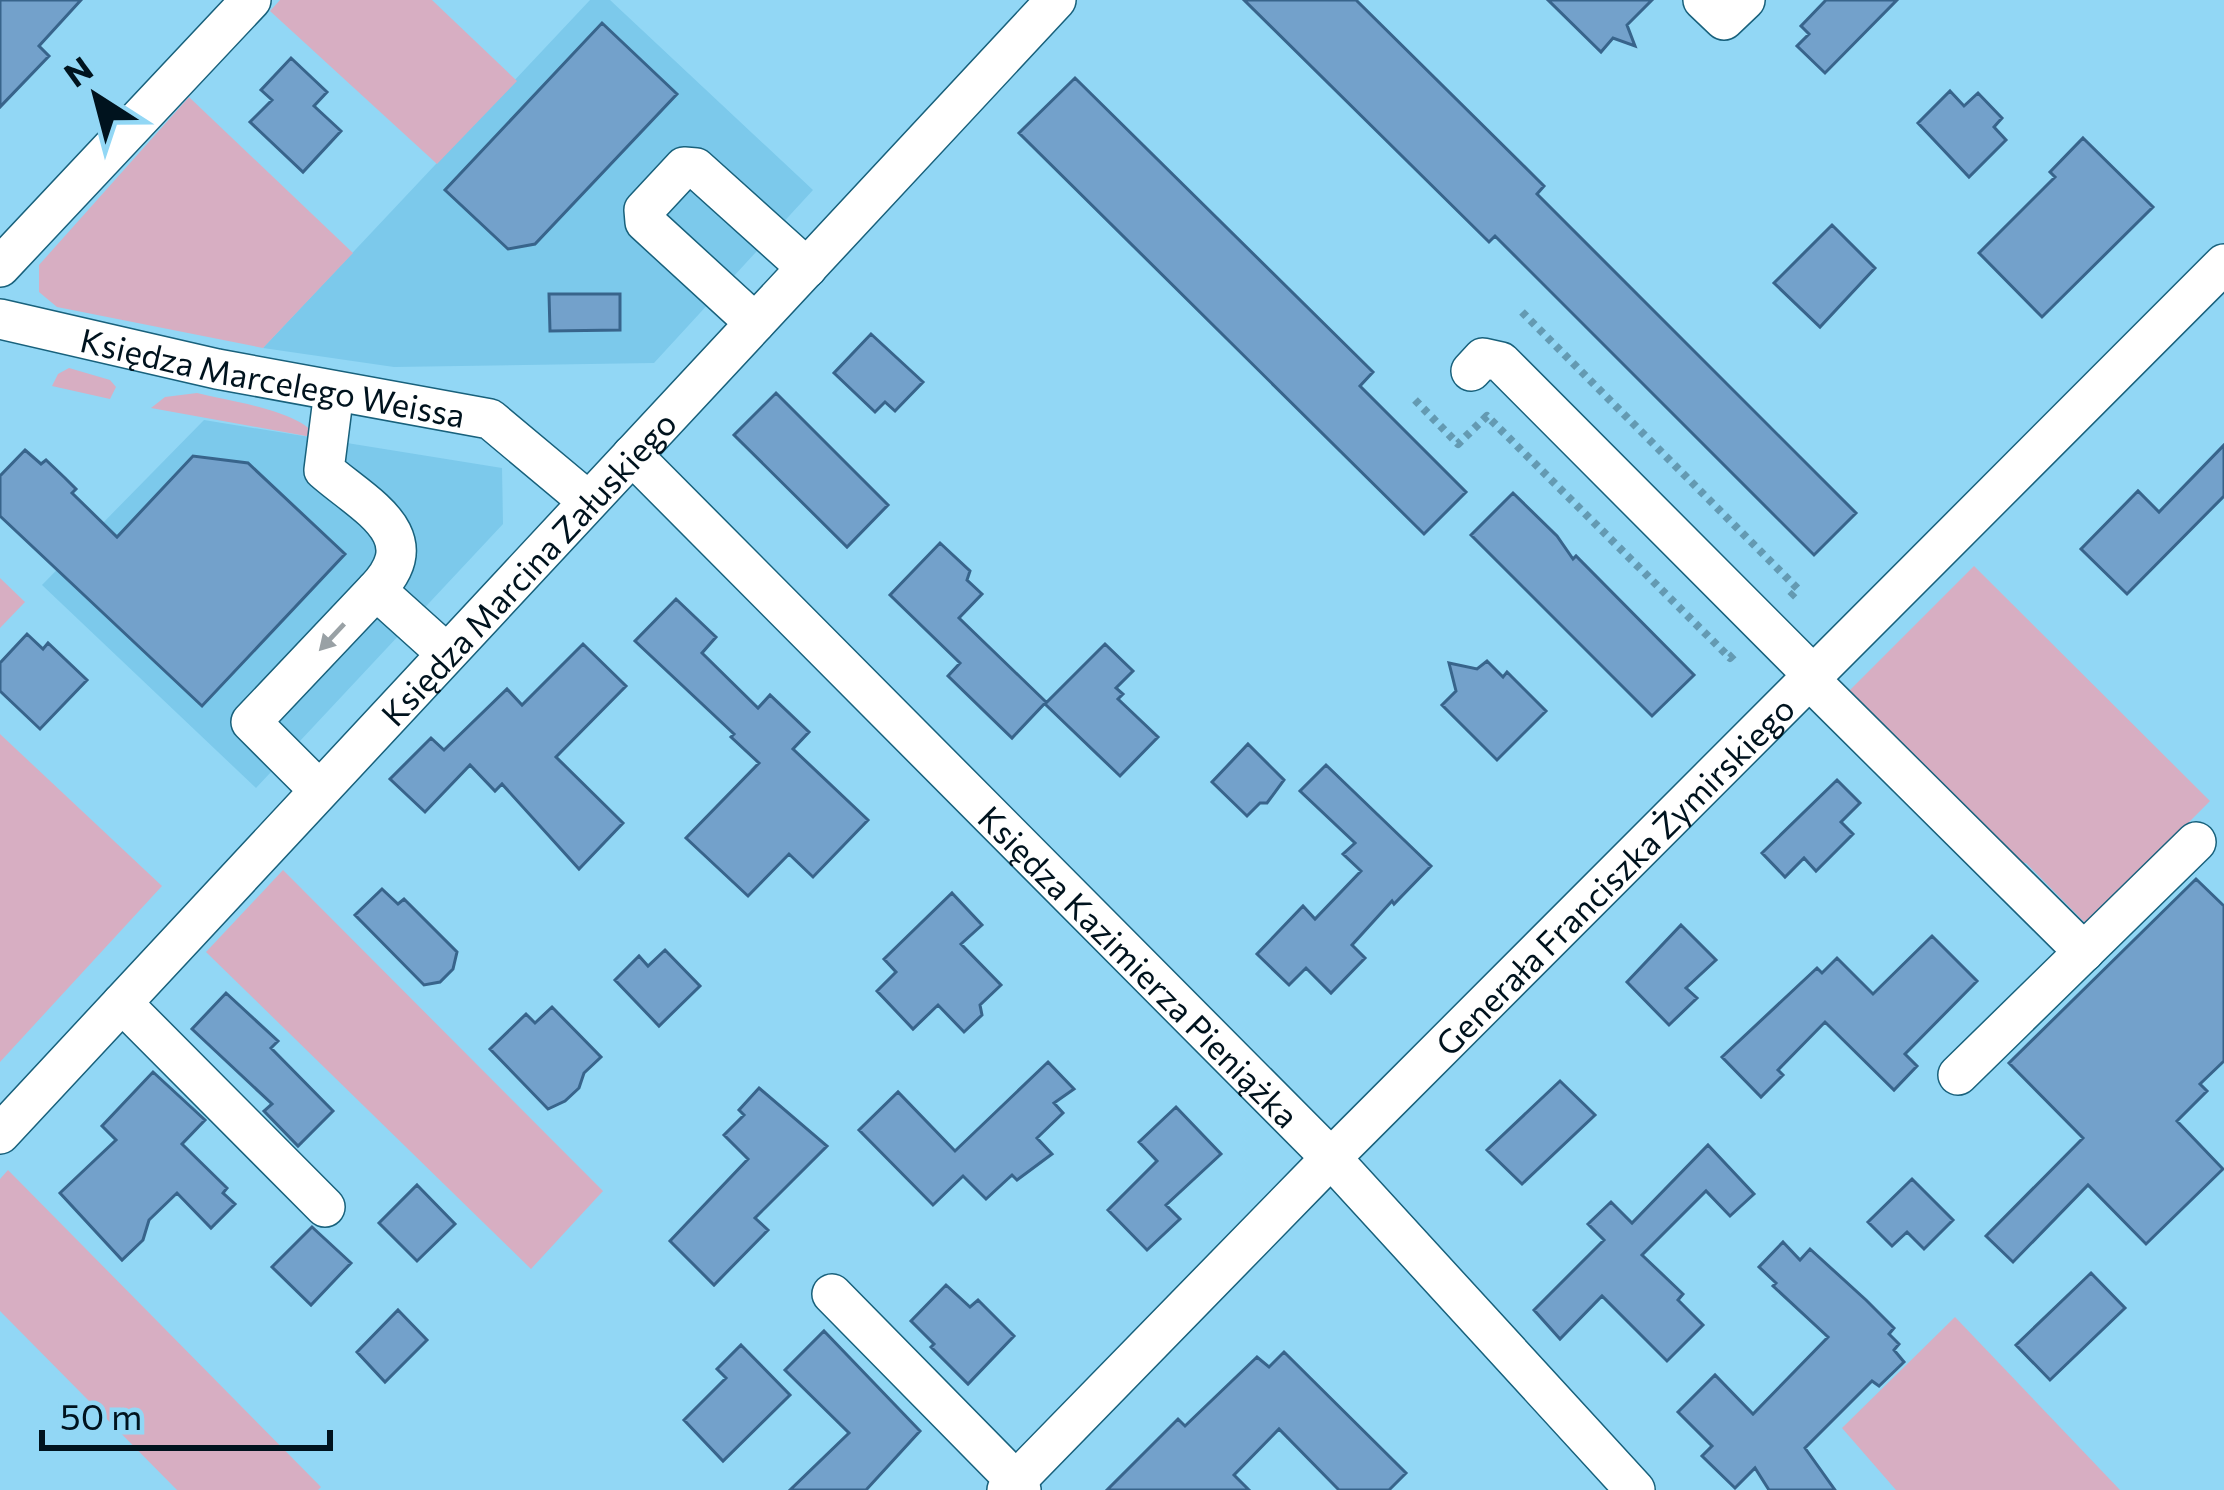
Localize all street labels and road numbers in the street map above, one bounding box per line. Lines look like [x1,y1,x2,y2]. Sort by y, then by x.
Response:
street label: Księdza Marcelego Weissa [77,318,468,435]
street label: Księdza Marcina Załuskiego [371,402,684,733]
street label: Generała Franciszka Żymirskiego [1426,687,1802,1063]
street label: Księdza Kazimierza Pieniążka [971,796,1308,1135]

